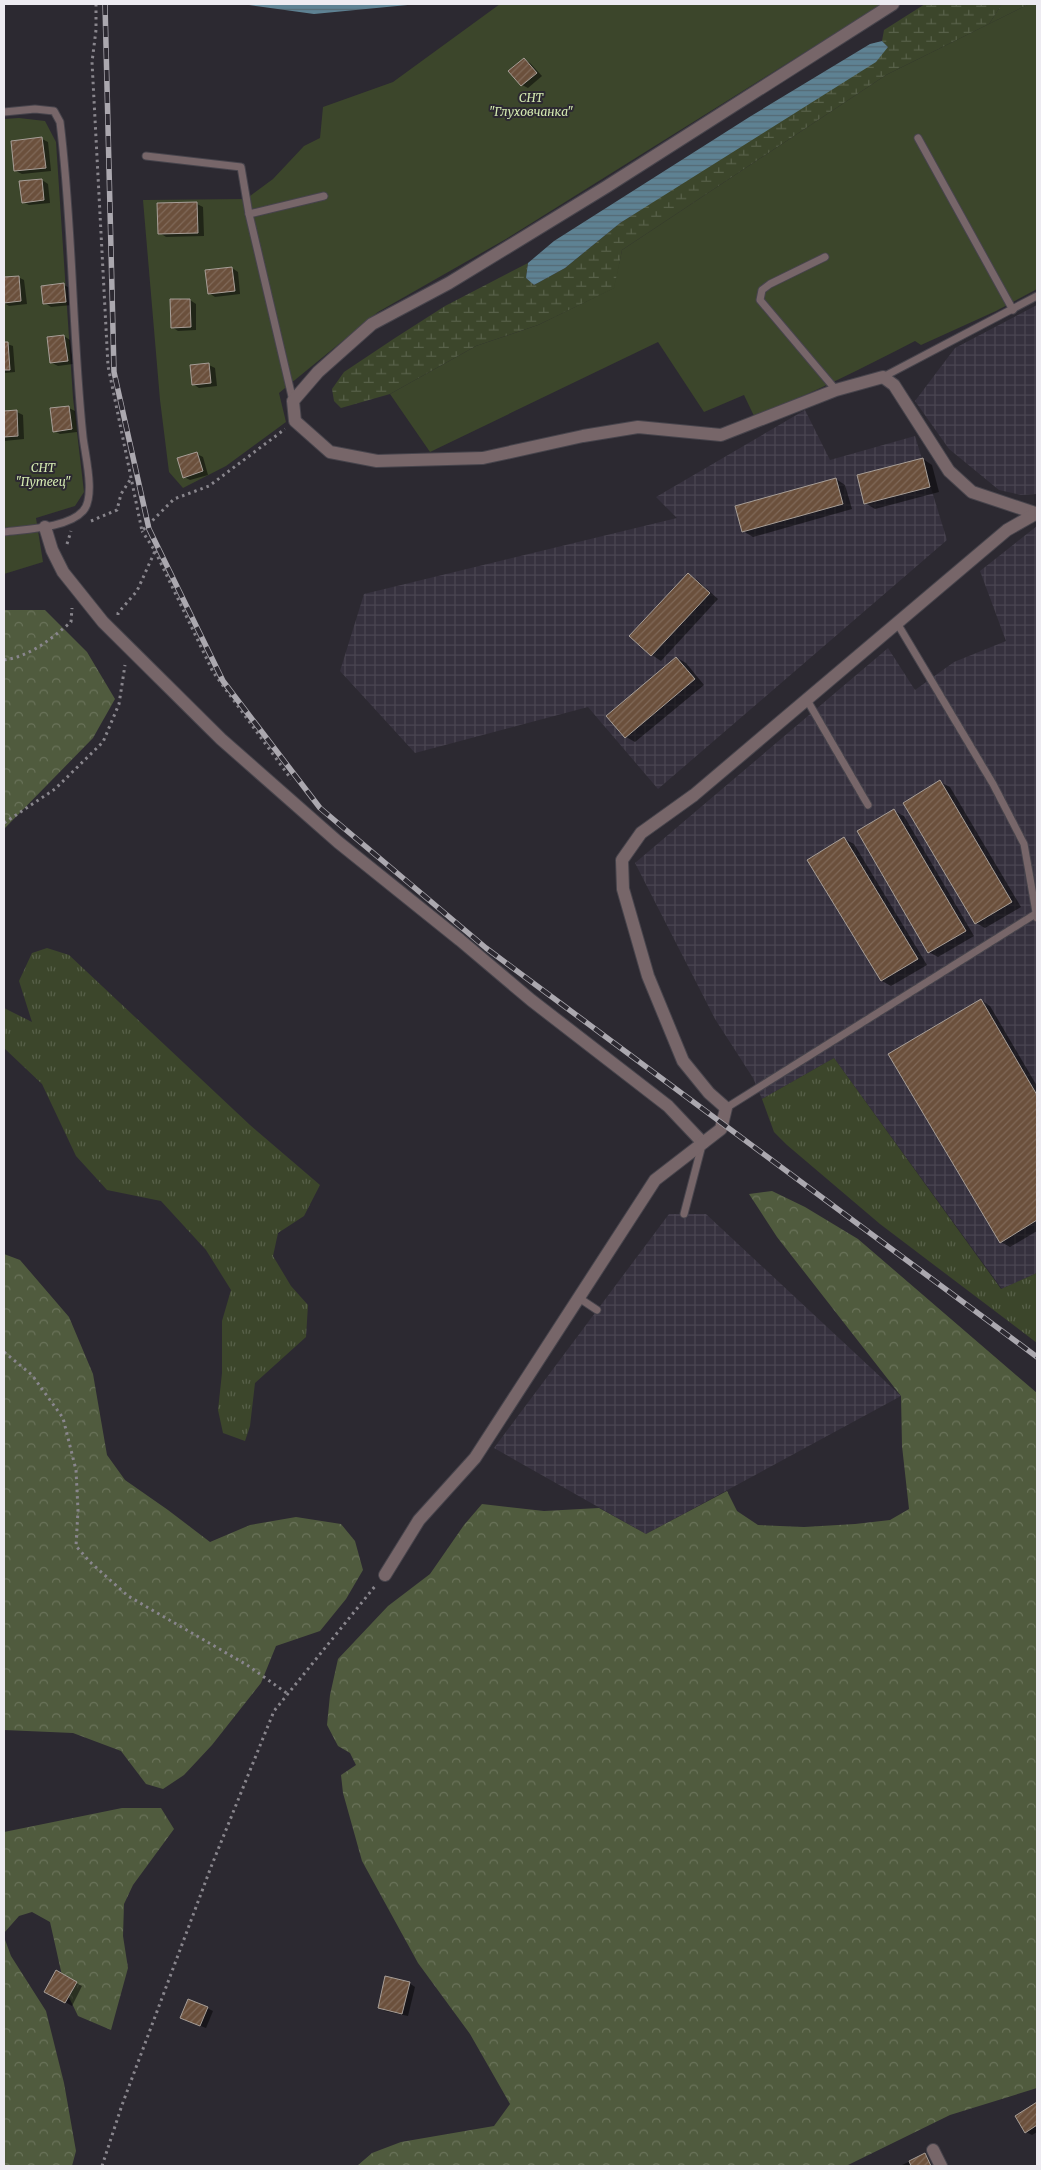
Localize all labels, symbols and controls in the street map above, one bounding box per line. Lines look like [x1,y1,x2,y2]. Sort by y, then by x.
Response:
park label: СНТ "Глуховчанка" [489,90,573,119]
park label: СНТ "Путеец" [15,460,71,489]

